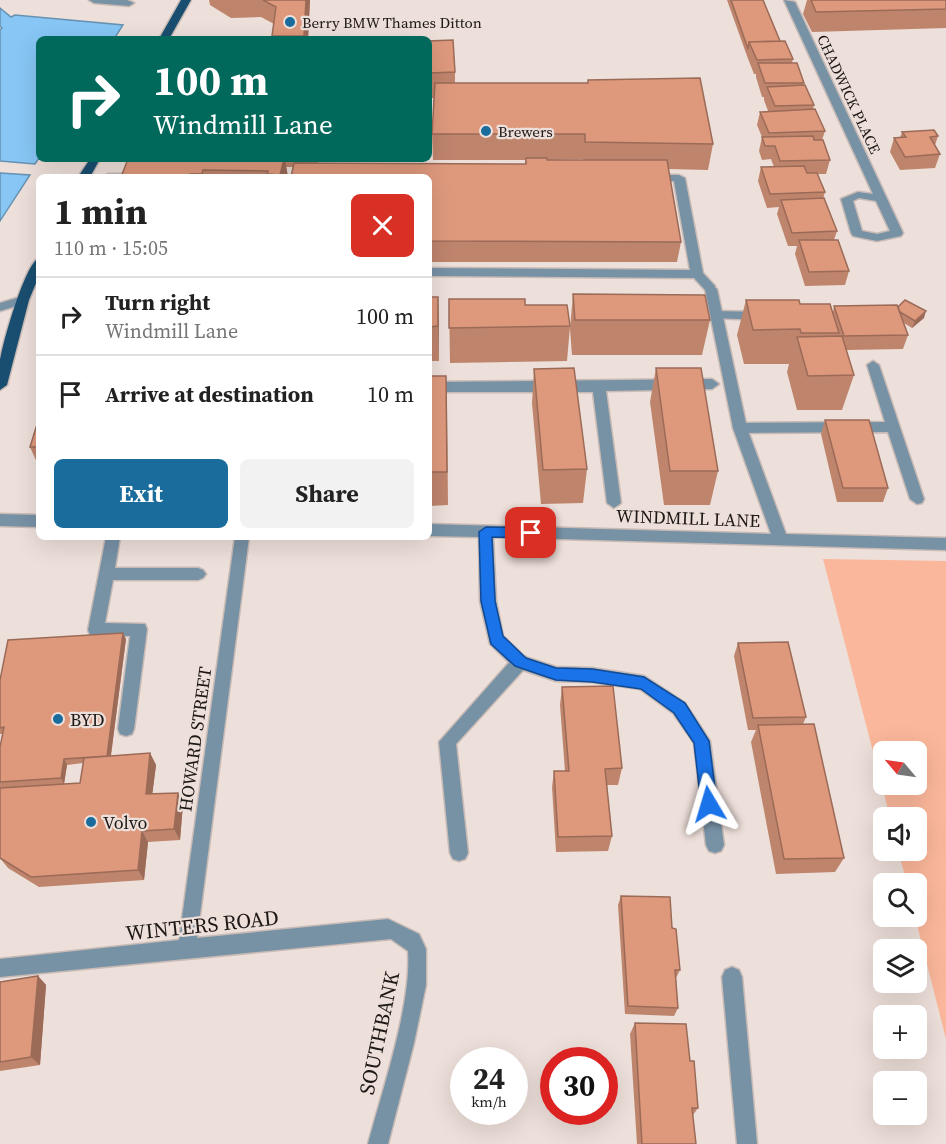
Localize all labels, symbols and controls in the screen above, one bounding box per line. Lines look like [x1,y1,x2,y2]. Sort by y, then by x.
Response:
place label: Berry BMW Thames Ditton [302,12,482,33]
marker: Berry BMW Thames Ditton [283,15,297,29]
street label: CHADWICK PLACE [812,31,886,157]
text: 100 m [153,51,268,109]
icon: right [54,60,132,138]
text: Windmill Lane [153,106,333,143]
place label: Brewers [498,121,553,142]
marker: Brewers [479,124,493,138]
text: 1 min [54,187,147,236]
button: close [351,194,414,257]
text: 110 m · 15:05 [54,234,168,262]
text: Turn right [105,287,210,317]
icon: right [54,300,87,333]
text: 100 m [356,301,414,331]
text: Windmill Lane [105,317,238,345]
icon: arrive [54,378,87,411]
text: Arrive at destination [105,379,314,409]
text: 10 m [367,379,414,409]
button: Exit [54,459,228,528]
button: Share [240,459,414,528]
street label: WINDMILL LANE [616,503,761,533]
pin [505,507,556,558]
icon: arrive [514,516,547,549]
street label: HOWARD STREET [172,665,218,813]
place label: BYD [70,707,105,732]
marker: BYD [51,712,65,726]
north arrow [873,741,927,795]
map controls [873,741,927,1125]
position arrow [677,772,741,836]
button: sound [873,807,927,861]
place label: Volvo [103,810,147,835]
marker: Volvo [84,815,98,829]
button: search [873,873,927,927]
street label: WINTERS ROAD [124,903,280,947]
button: layers [873,939,927,993]
street label: SOUTHBANK [352,969,406,1097]
button: + [873,1005,927,1059]
speed limit sign: 30 [540,1047,618,1125]
text: 24 [473,1058,505,1099]
button: − [873,1071,927,1125]
text: km/h [471,1091,507,1112]

